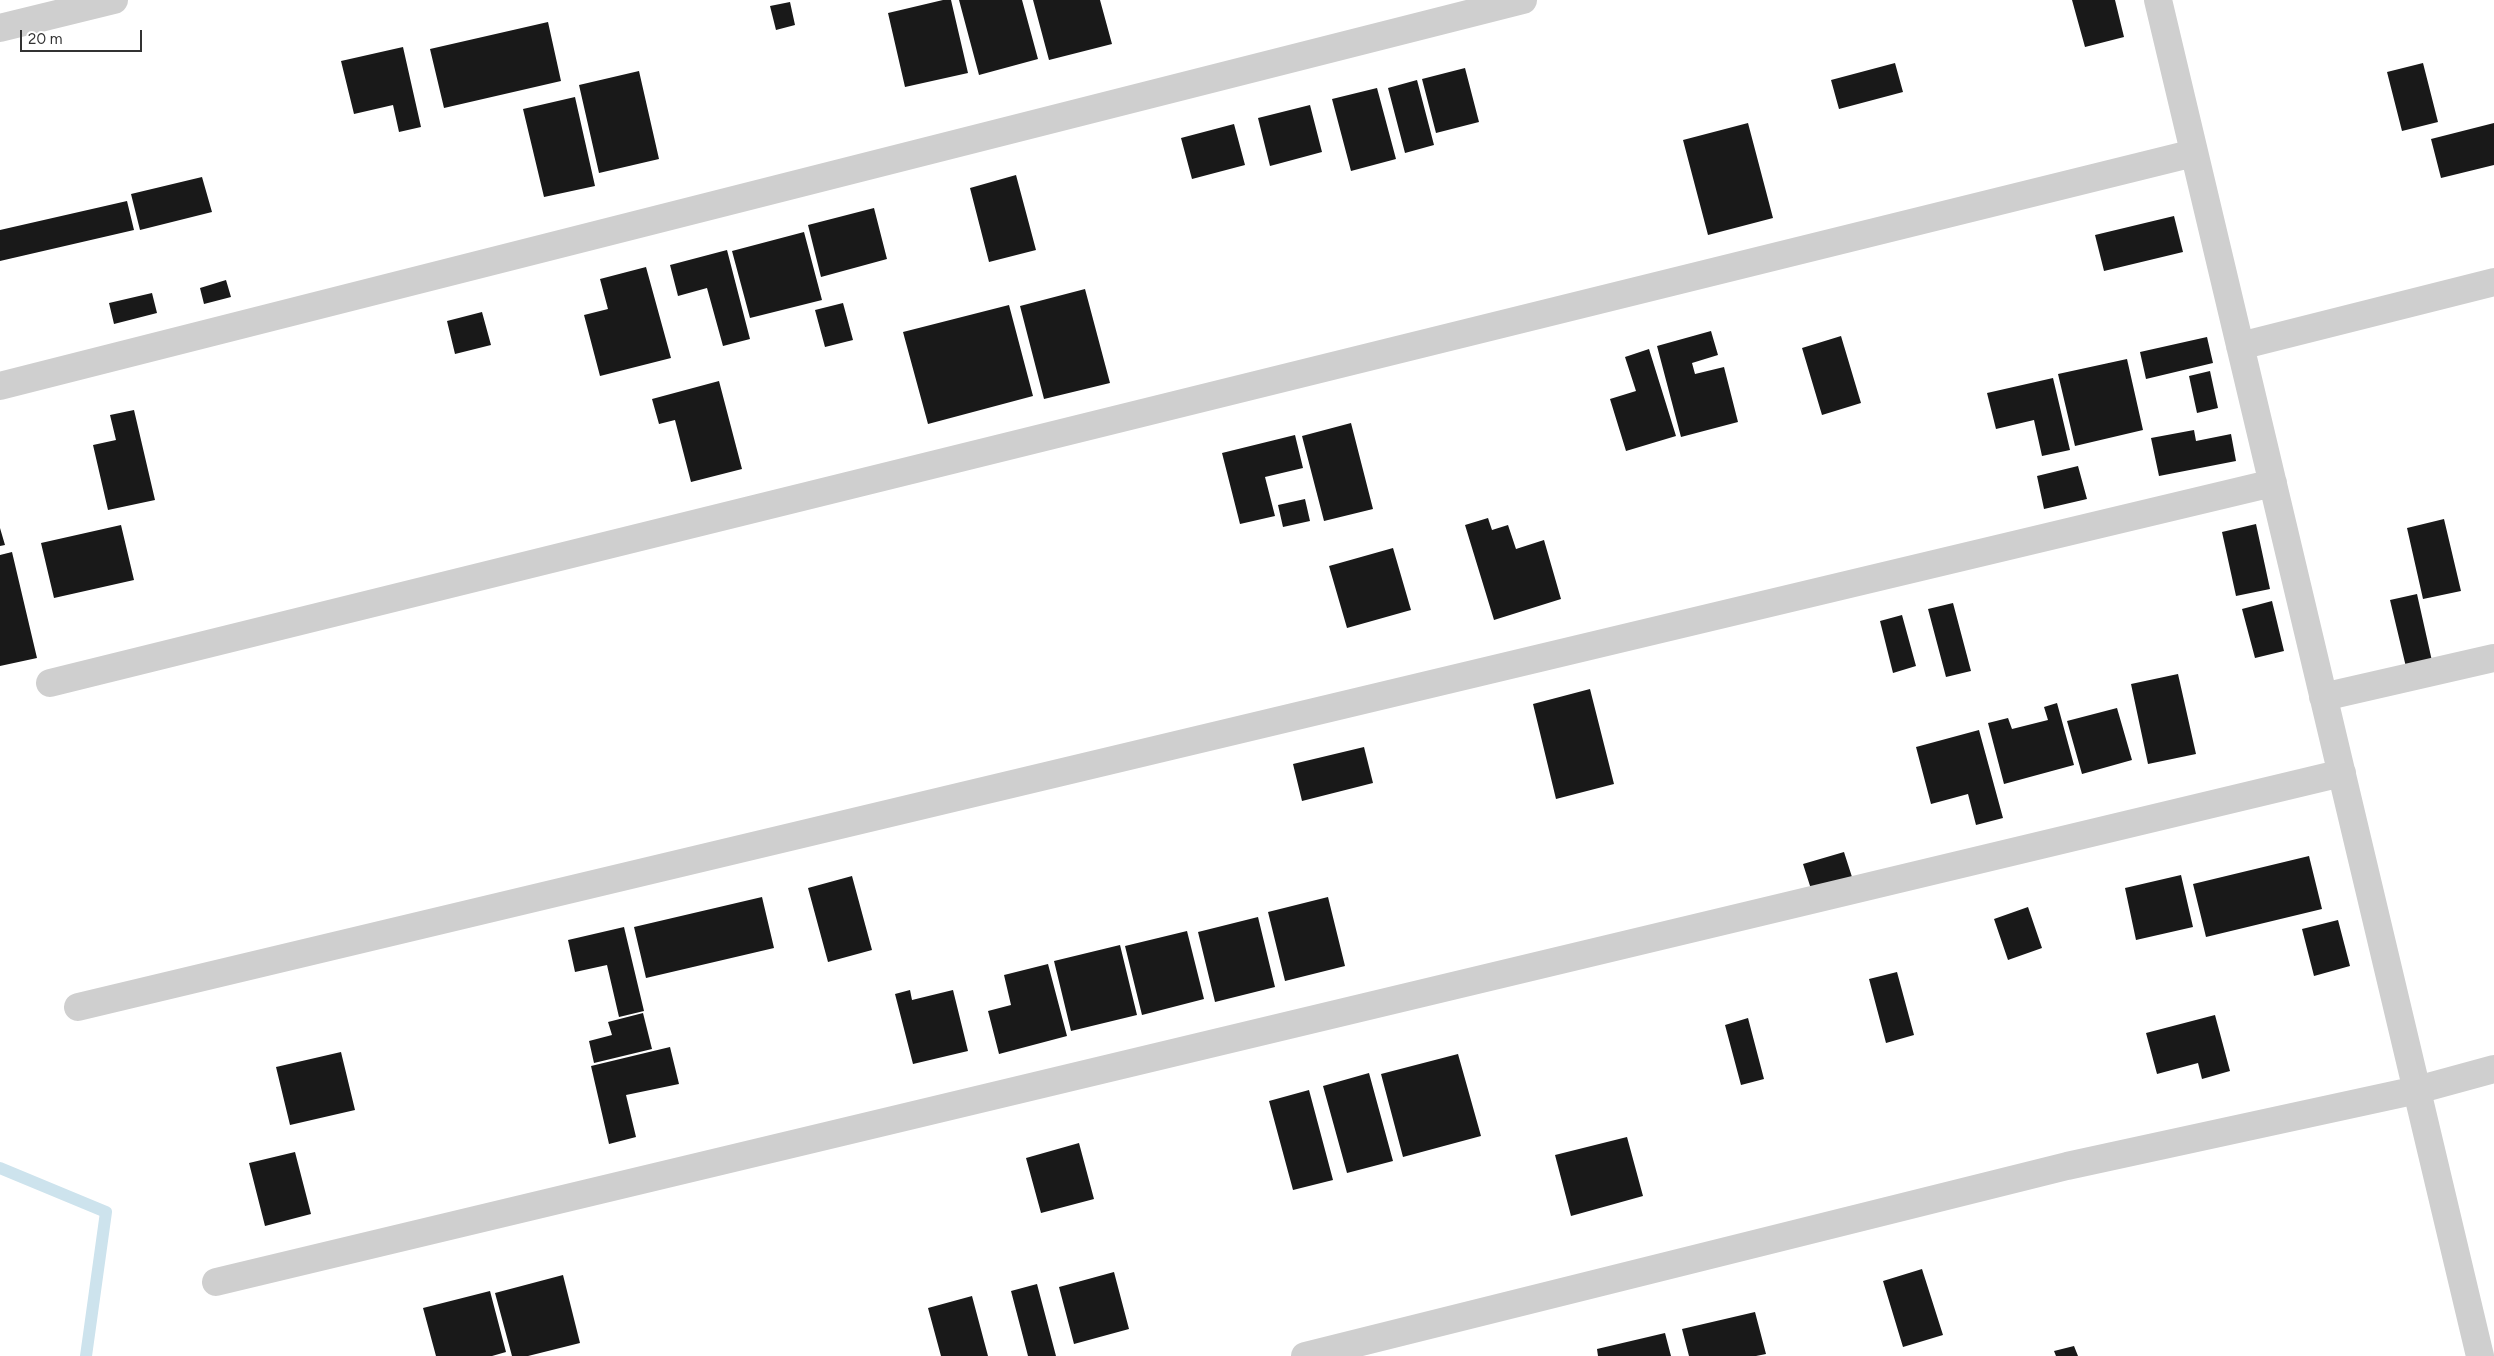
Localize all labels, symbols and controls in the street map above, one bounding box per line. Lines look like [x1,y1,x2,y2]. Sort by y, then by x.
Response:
scale bar [22,20,145,52]
text: 20 m [28,30,62,48]

